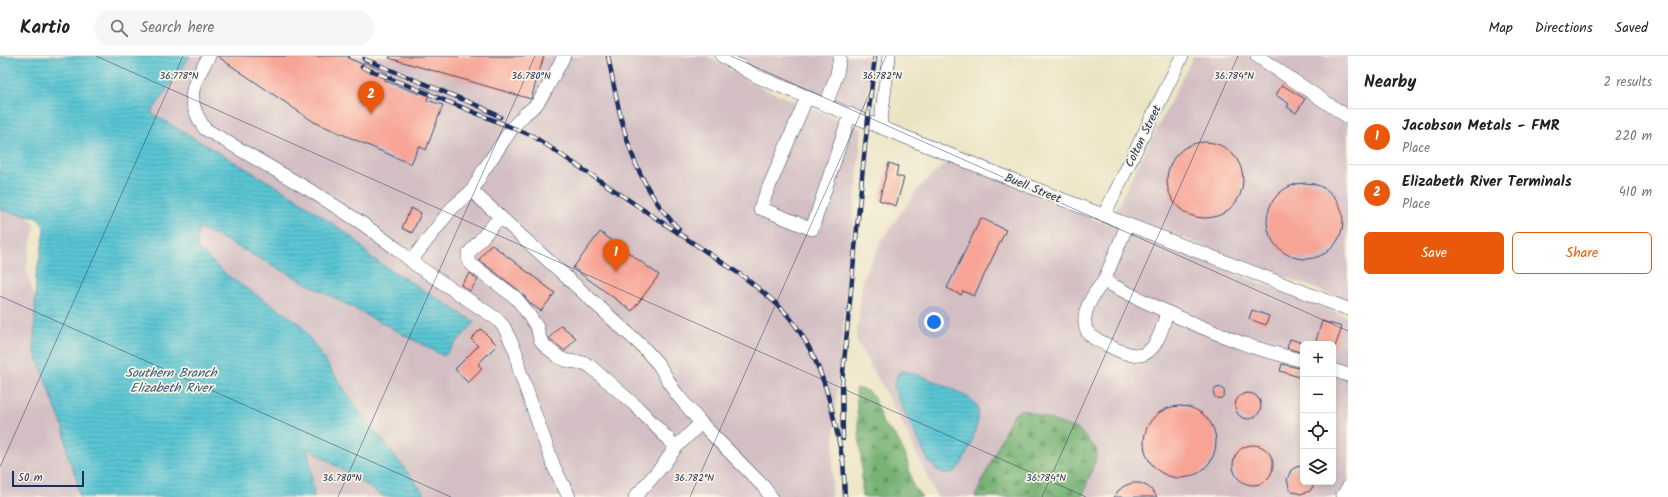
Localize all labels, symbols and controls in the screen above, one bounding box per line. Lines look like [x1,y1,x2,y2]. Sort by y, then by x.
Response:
search box [94,10,374,46]
text: Kartio [20,13,70,43]
text: Search here [140,16,214,40]
icon: search [108,17,130,39]
text: Map [1488,17,1513,39]
text: Directions [1535,17,1593,39]
text: Saved [1615,17,1648,39]
text: 36.778°N [159,68,199,84]
text: 36.780°N [511,68,551,84]
text: 36.782°N [862,68,902,84]
text: 36.784°N [1214,68,1254,84]
text: Nearby [1364,69,1416,96]
text: 2 results [1604,72,1652,93]
pin: 2 [358,81,384,114]
street label: Colton Street [1120,102,1167,171]
text: Jacobson Metals - FMR [1402,114,1560,138]
text: 1 [1375,126,1379,147]
text: 220 m [1615,126,1652,147]
text: Place [1402,138,1430,159]
street label: Buell Street [1001,168,1064,209]
text: Elizabeth River Terminals [1402,170,1572,194]
text: 2 [1373,182,1381,203]
text: 410 m [1619,182,1652,203]
text: Place [1402,194,1430,215]
button: Save [1364,232,1504,274]
button: Share [1512,232,1652,274]
pin: 1 [603,239,629,272]
your location [924,312,944,332]
map controls [1300,341,1336,485]
button: + [1300,341,1336,377]
water label: Southern Branch Elizabeth River [125,363,218,399]
button: − [1300,377,1336,413]
button: locate [1300,413,1336,449]
button: layers [1300,449,1336,485]
scale bar [12,469,84,488]
text: 50 m [18,469,43,487]
text: 36.780°N [322,470,362,486]
text: 36.782°N [674,470,714,486]
text: 36.784°N [1026,470,1066,486]

